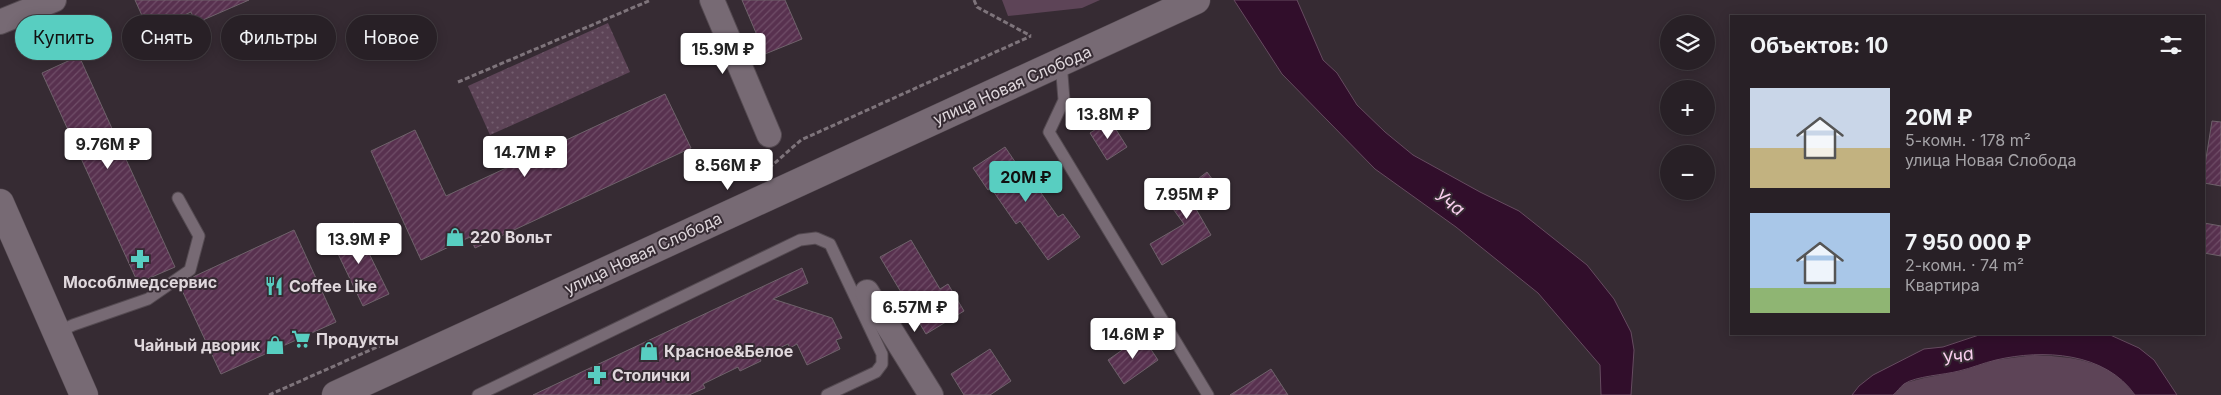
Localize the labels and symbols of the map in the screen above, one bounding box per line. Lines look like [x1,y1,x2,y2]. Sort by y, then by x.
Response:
pin: 15.9M ₽ [677,32,769,75]
street label: улица Новая Слобода [930,41,1094,129]
pin: 13.8M ₽ [1062,98,1154,140]
pin: 9.76M ₽ [62,128,154,170]
pin: 14.7M ₽ [479,136,571,178]
pin: 8.56M ₽ [682,148,774,191]
pin: 20M ₽ [991,160,1061,203]
pin: 7.95M ₽ [1141,178,1233,220]
water label: Уча [1431,184,1469,220]
street label: улица Новая Слобода [561,208,725,298]
pin: 13.9M ₽ [313,222,405,265]
shop icon: 220 Вольт [444,226,466,248]
place label: 220 Вольт [470,227,552,247]
pharmacy icon: Мособлмедсервис [129,248,151,270]
place label: Мособлмедсервис [63,272,217,292]
restaurant icon: Coffee Like [263,275,285,297]
place label: Coffee Like [289,276,377,296]
pin: 6.57M ₽ [869,290,961,333]
pin: 14.6M ₽ [1087,318,1179,360]
supermarket icon: Продукты [290,328,312,350]
place label: Продукты [316,329,399,349]
shop icon: Чайный дворик [264,334,286,356]
place label: Чайный дворик [134,335,261,355]
shop icon: Красное&Белое [638,340,660,362]
place label: Красное&Белое [664,341,793,361]
water label: Уча [1940,342,1976,370]
pharmacy icon: Столички [586,364,608,386]
place label: Столички [612,365,690,385]

